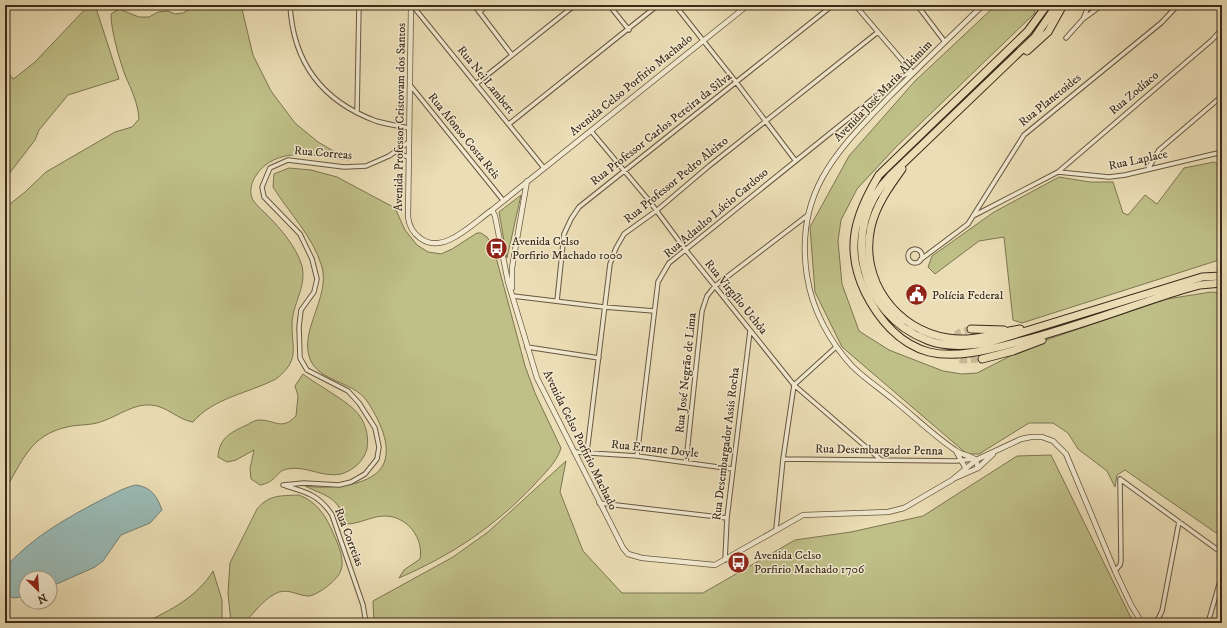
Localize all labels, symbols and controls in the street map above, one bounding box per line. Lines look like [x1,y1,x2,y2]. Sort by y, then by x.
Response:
street label: Avenida Professor Cristovam dos Santos [391,23,409,211]
street label: Avenida Celso Porfirio Machado [567,31,696,139]
street label: Avenida José Maria Alkimim [831,37,935,145]
street label: Rua Nei Lambert [454,43,518,117]
street label: Rua Zodíaco [1106,68,1162,118]
street label: Rua Professor Carlos Pereira da Silva [587,69,735,189]
street label: Rua Planetoides [1016,70,1084,130]
street label: Rua Afonso Costa Reis [425,90,503,182]
street label: Rua Professor Pedro Aleixo [621,133,731,227]
street label: Rua Correas [293,143,353,163]
street label: Rua Laplace [1107,146,1169,174]
street label: Rua Adaulto Lúcio Cardoso [661,165,772,261]
place label: Avenida Celso Porfirio Machado 1000 [512,234,623,263]
bus stop icon: Avenida Celso Porfirio Machado 1000 [484,235,510,261]
street label: Rua Virgílio Uchôa [701,257,771,338]
public building icon: Polícia Federal [903,282,929,308]
place label: Polícia Federal [932,288,1004,303]
street label: Rua José Negrão de Lima [672,311,700,434]
street label: Rua Desembargador Assis Rocha [709,366,743,521]
street label: Avenida Celso Porfirio Machado [540,368,621,513]
street label: Rua Ernane Doyle [610,437,700,461]
street label: Rua Desembargador Penna [815,441,944,459]
street label: Rua Correias [331,506,367,568]
place label: Avenida Celso Porfirio Machado 1706 [754,548,865,577]
bus stop icon: Avenida Celso Porfirio Machado 1706 [725,549,751,575]
north arrow [18,570,58,610]
text: N [35,590,49,606]

